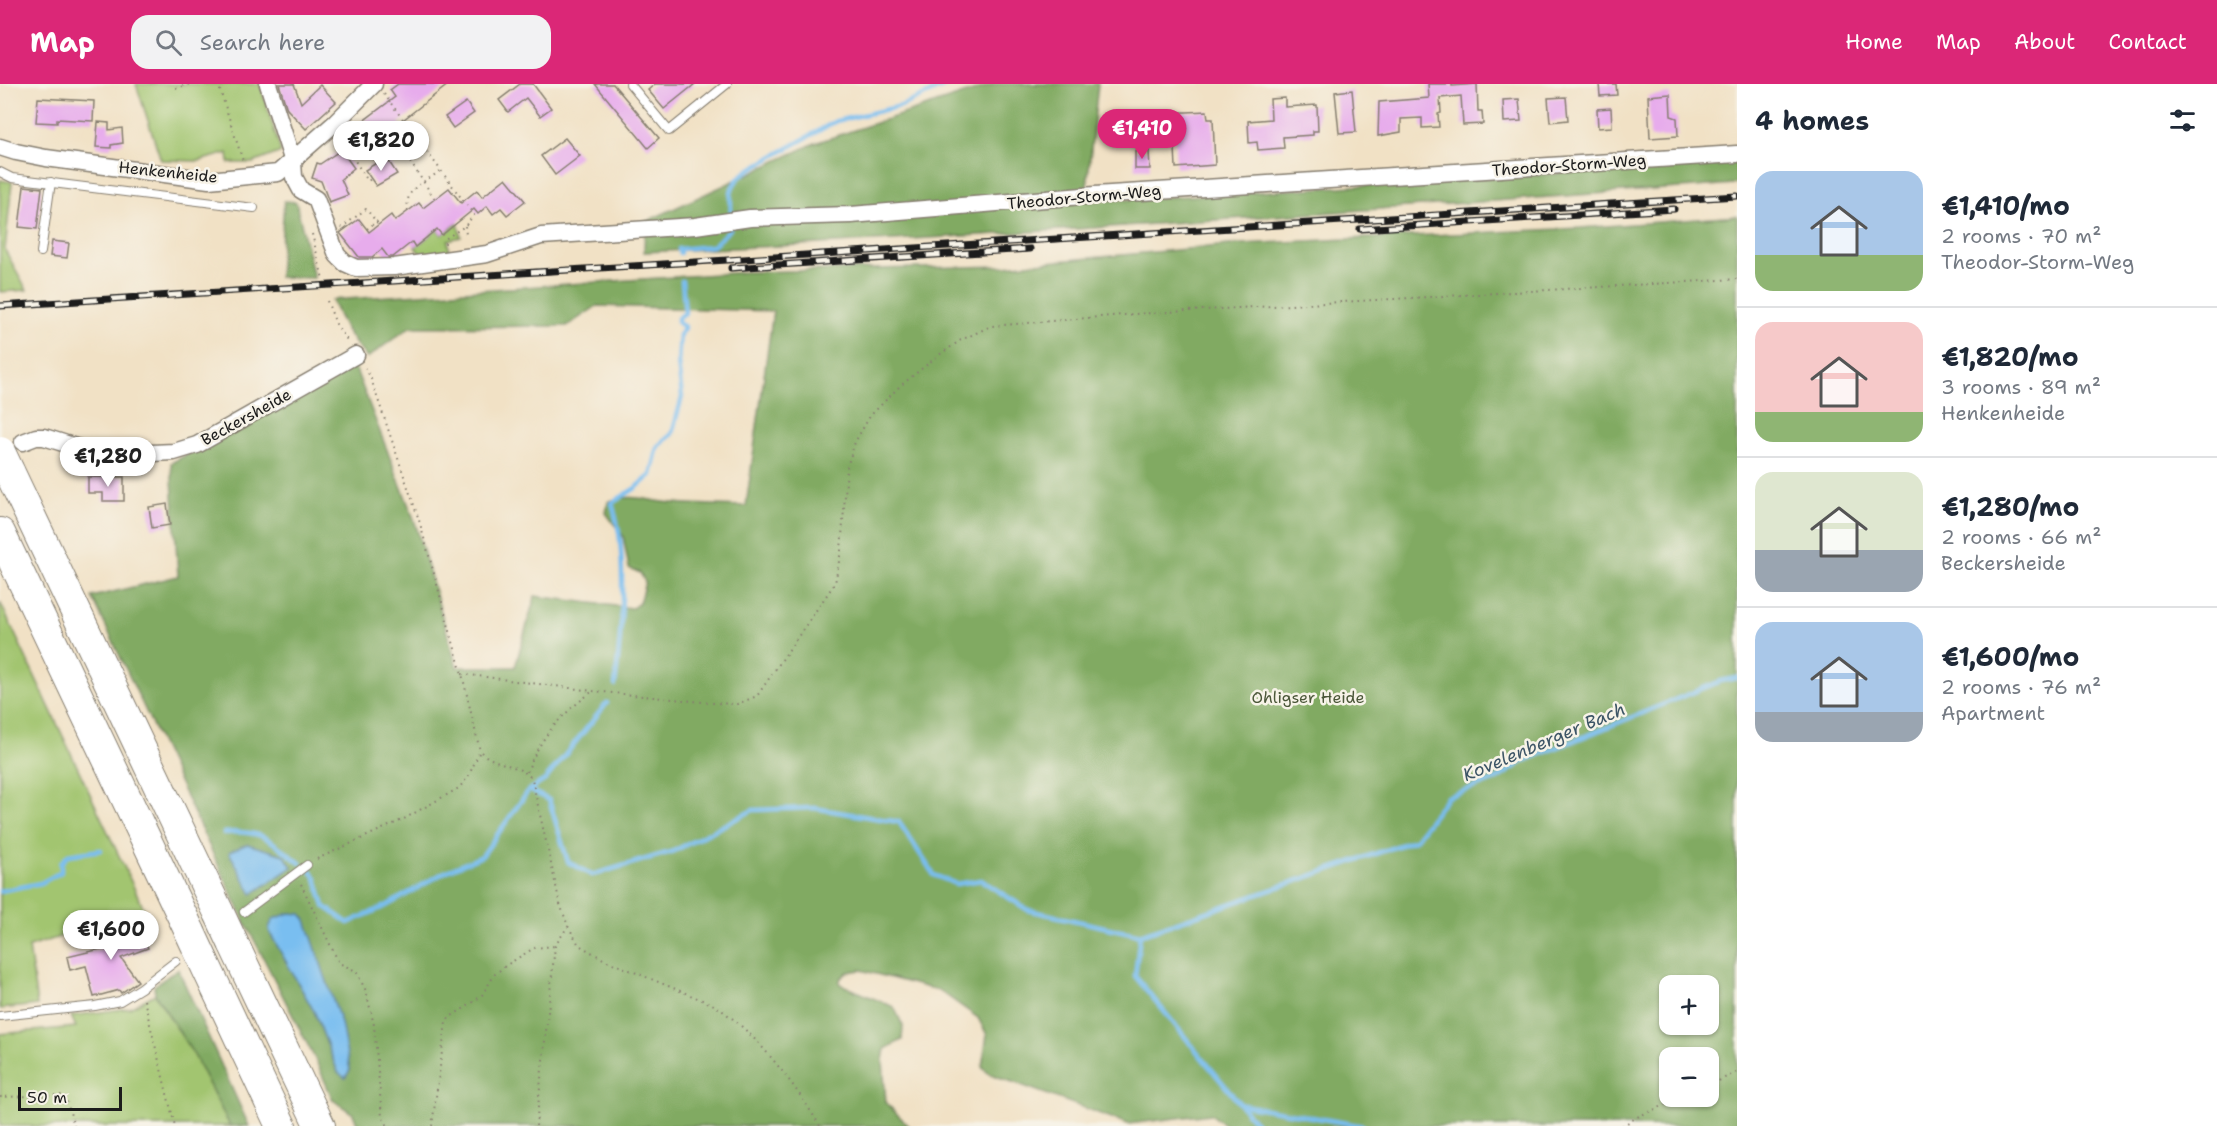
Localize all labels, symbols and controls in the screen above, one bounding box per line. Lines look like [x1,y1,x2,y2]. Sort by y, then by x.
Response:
search box [131,15,551,69]
text: Map [30,23,95,61]
icon: search [152,26,185,59]
text: Search here [200,28,325,57]
text: Home [1845,28,1903,56]
text: Map [1936,28,1981,56]
text: About [2014,28,2075,56]
text: Contact [2108,28,2187,56]
text: 4 homes [1755,103,1869,138]
icon: filters [2166,104,2199,137]
pin: €1,410 [1093,109,1191,160]
text: €1,410 [1111,115,1173,141]
pin: €1,820 [332,121,430,172]
text: €1,820 [347,127,415,153]
street label: Theodor-Storm-Weg [1491,149,1647,181]
street label: Henkenheide [117,156,219,188]
street label: Theodor-Storm-Weg [1006,180,1162,214]
text: €1,410/mo [1941,188,2070,223]
icon: home [1803,195,1875,267]
text: 2 rooms · 70 m² [1941,223,2102,249]
text: Theodor-Storm-Weg [1941,249,2134,275]
text: €1,820/mo [1941,339,2079,374]
icon: home [1803,346,1875,418]
text: 3 rooms · 89 m² [1941,374,2101,400]
street label: Beckersheide [197,384,295,450]
text: Henkenheide [1941,400,2065,426]
pin: €1,280 [59,437,157,488]
text: €1,280 [74,443,142,469]
text: €1,280/mo [1941,489,2079,524]
icon: home [1803,496,1875,568]
text: 2 rooms · 66 m² [1941,524,2102,550]
text: Beckersheide [1941,550,2066,576]
text: €1,600/mo [1941,639,2079,674]
icon: home [1803,646,1875,718]
text: 2 rooms · 76 m² [1941,674,2101,700]
park label: Ohligser Heide [1251,687,1365,708]
water label: Kovelenberger Bach [1459,697,1629,787]
text: Apartment [1941,700,2045,726]
pin: €1,600 [62,910,160,961]
text: €1,600 [77,916,145,942]
map controls [1659,975,1719,1107]
button: + [1659,975,1719,1035]
button: − [1659,1047,1719,1107]
scale bar [18,1084,122,1112]
text: 50 m [27,1087,67,1108]

